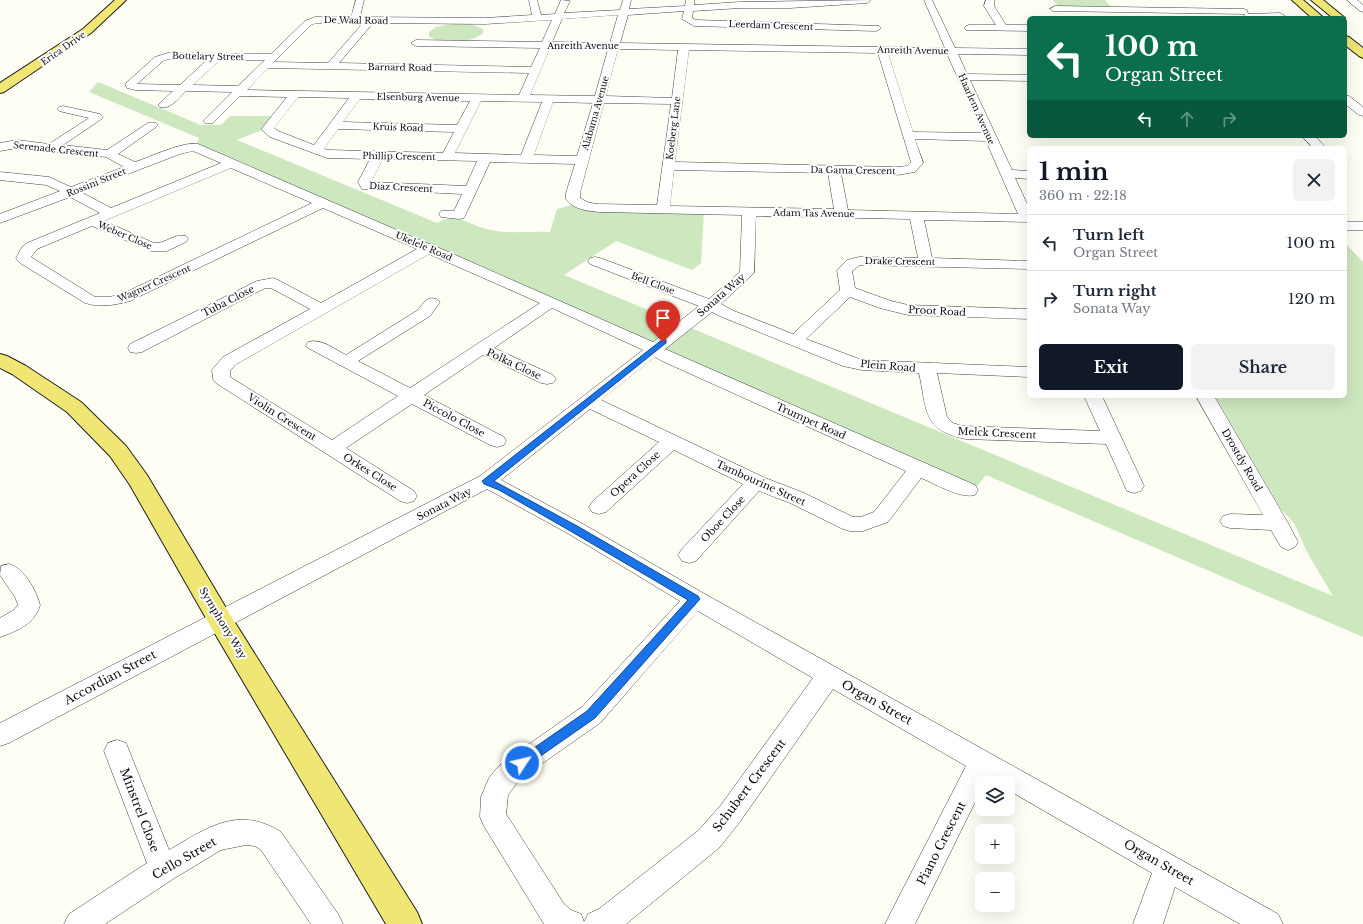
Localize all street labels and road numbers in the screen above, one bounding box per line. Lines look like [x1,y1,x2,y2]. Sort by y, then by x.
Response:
street label: De Waal Road [324,14,388,26]
street label: Leerdam Crescent [729,18,814,32]
street label: Erica Drive [39,29,87,67]
street label: Anreith Avenue [546,40,619,51]
street label: Anreith Avenue [876,44,949,56]
street label: Bottelary Street [172,50,245,62]
street label: Barnard Road [368,61,432,73]
street label: Haarlem Avenue [956,72,998,146]
street label: Alabama Avenue [579,75,611,152]
street label: Elsenburg Avenue [376,91,460,103]
street label: Koeberg Lane [664,96,682,160]
street label: Kruis Road [372,121,424,133]
street label: Serenade Crescent [13,139,100,159]
street label: Phillip Crescent [362,150,436,162]
street label: Da Gama Crescent [810,164,896,176]
street label: Rossini Street [65,165,128,199]
street label: Diaz Crescent [369,180,434,194]
street label: Adam Tas Avenue [772,207,855,219]
street label: Weber Close [95,218,154,251]
street label: Ukelele Road [394,229,454,263]
street label: Drake Crescent [865,255,936,267]
street label: Wagner Crescent [115,262,193,304]
street label: Bell Close [630,270,676,296]
street label: Sonata Way [694,270,748,319]
street label: Tuba Close [200,282,257,320]
street label: Proot Road [908,303,966,319]
street label: Polka Close [485,346,544,382]
street label: Plein Road [860,357,917,375]
street label: Violin Crescent [244,390,319,444]
street label: Piccolo Close [421,396,487,440]
street label: Trumpet Road [774,400,848,442]
street label: Melck Crescent [957,424,1037,442]
street label: Drostdy Road [1219,426,1265,494]
street label: Opera Close [607,448,663,500]
street label: Orkes Close [341,450,400,494]
street label: Tambourine Street [714,457,808,509]
street label: Sonata Way [414,484,474,523]
street label: Oboe Close [698,493,748,545]
street label: Symphony Way [196,585,250,662]
street label: Accordian Street [61,646,159,708]
street label: Organ Street [839,676,915,728]
street label: Schubert Crescent [709,735,789,834]
street label: Minstrel Close [117,766,163,854]
street label: Piano Crescent [913,798,969,887]
street label: Cello Street [149,833,219,882]
street label: Organ Street [1121,836,1197,888]

